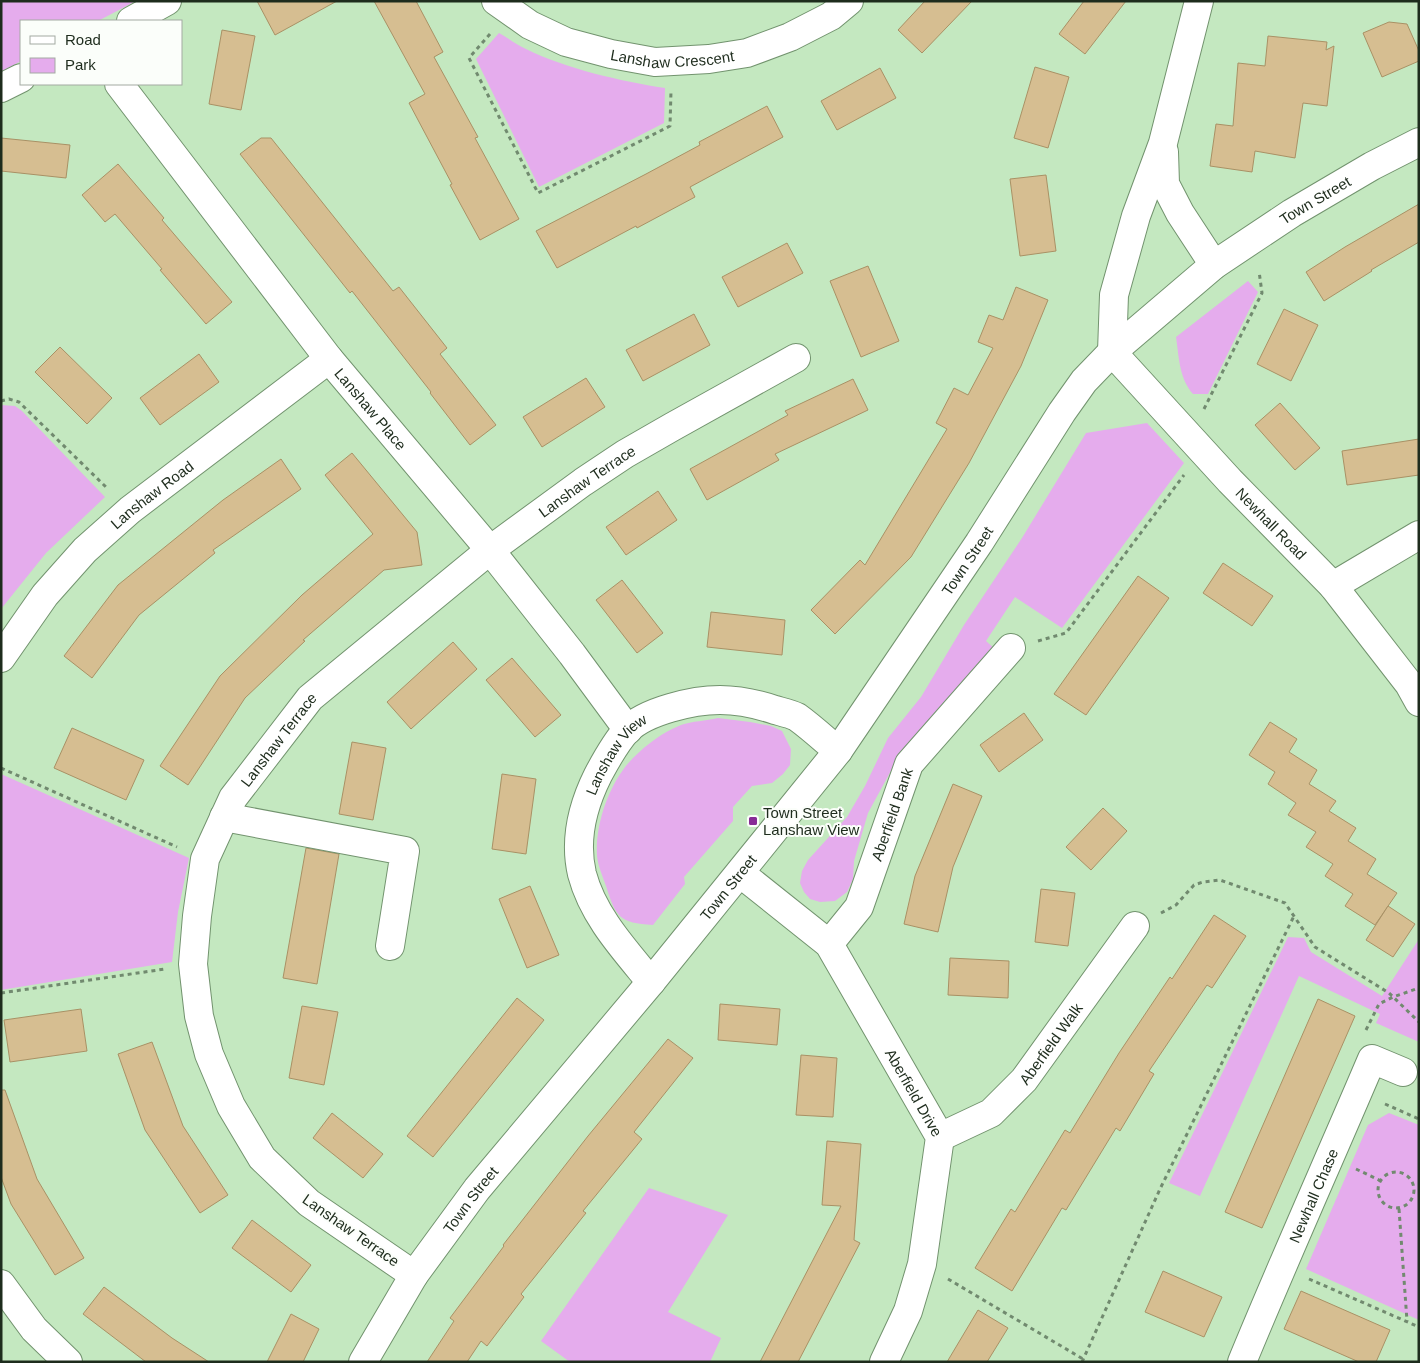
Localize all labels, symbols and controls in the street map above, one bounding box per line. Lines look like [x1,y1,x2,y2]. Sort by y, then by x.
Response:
legend [20,20,182,85]
text: Road [65,31,101,48]
street label: Lanshaw Crescent [609,46,736,71]
text: Park [65,56,96,73]
street label: Town Street [1276,172,1354,227]
street label: Lanshaw Place [332,364,410,453]
street label: Lanshaw Terrace [535,442,638,520]
street label: Lanshaw Road [107,457,196,532]
street label: Newhall Road [1233,484,1310,563]
street label: Town Street [938,522,996,598]
street label: Lanshaw Terrace [237,688,319,790]
street label: Lanshaw View [582,710,649,797]
street label: Aberfield Bank [867,765,916,863]
place label: Town Street Lanshaw View [763,804,860,838]
marker: Town Street Lanshaw View [747,815,759,827]
street label: Town Street [696,850,760,923]
street label: Aberfield Walk [1015,999,1086,1088]
street label: Aberfield Drive [882,1045,946,1139]
street label: Newhall Chase [1285,1146,1341,1245]
street label: Town Street [439,1162,502,1236]
street label: Lanshaw Terrace [299,1190,403,1270]

